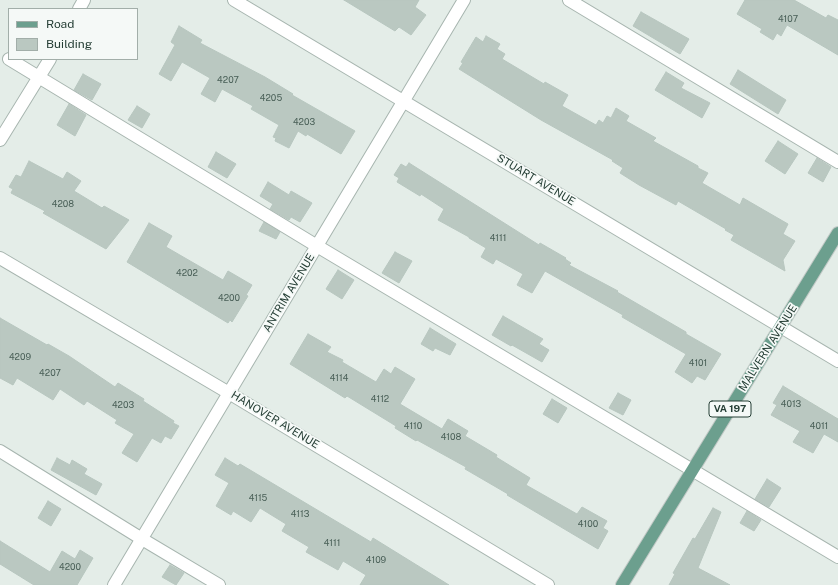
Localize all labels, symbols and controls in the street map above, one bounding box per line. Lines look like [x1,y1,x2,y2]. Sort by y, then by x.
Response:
legend [8,8,138,60]
house number: 4107 [778,14,798,24]
text: Road [46,17,74,31]
text: Building [46,37,92,51]
house number: 4207 [217,75,239,85]
house number: 4205 [260,93,282,103]
house number: 4203 [293,117,315,127]
street label: STUART AVENUE [494,151,578,209]
house number: 4208 [52,199,74,209]
house number: 4111 [490,233,506,243]
street label: ANTRIM AVENUE [260,251,318,335]
house number: 4202 [176,268,198,278]
house number: 4200 [218,293,240,303]
street label: MALVERN AVENUE [736,302,800,394]
house number: 4209 [9,352,31,362]
house number: 4101 [689,358,707,368]
house number: 4207 [39,368,61,378]
house number: 4114 [330,373,348,383]
street label: HANOVER AVENUE [229,388,321,452]
house number: 4112 [371,394,389,404]
house number: 4013 [781,399,801,409]
house number: 4203 [112,400,134,410]
road number: VA 197 [709,401,751,417]
house number: 4110 [404,421,422,431]
house number: 4011 [810,421,828,431]
house number: 4108 [441,432,461,442]
house number: 4115 [249,493,267,503]
house number: 4113 [291,509,309,519]
house number: 4100 [578,519,598,529]
house number: 4111 [324,538,340,548]
house number: 4109 [366,555,386,565]
house number: 4200 [59,562,81,572]

